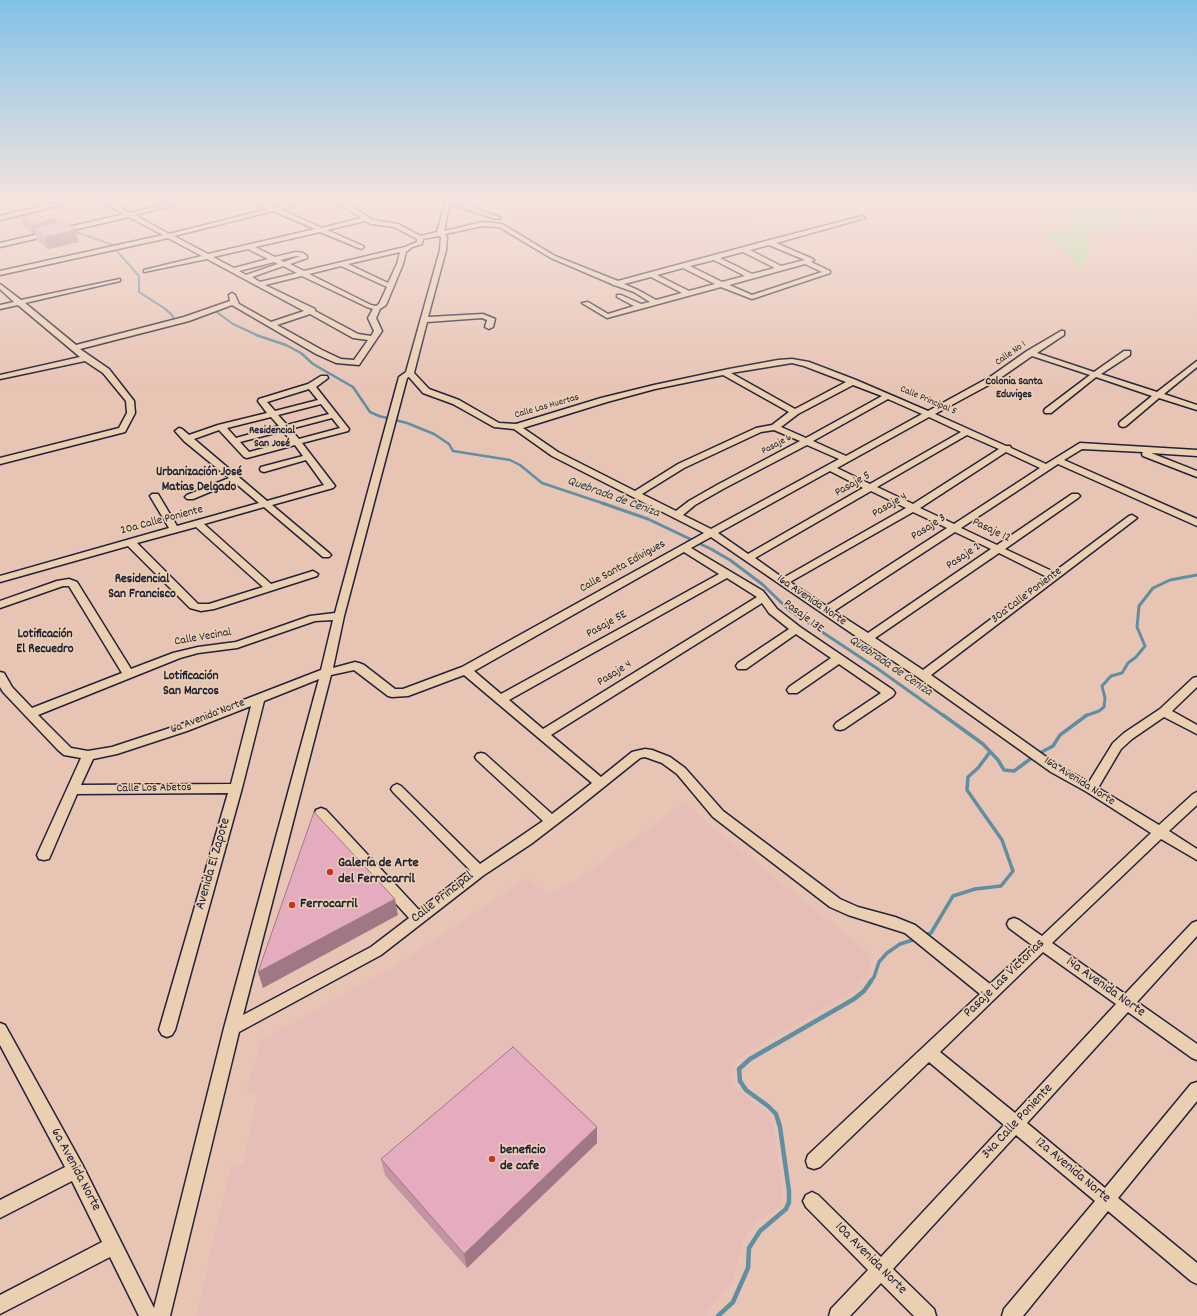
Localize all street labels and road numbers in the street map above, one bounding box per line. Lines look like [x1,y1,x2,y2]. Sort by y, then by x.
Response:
street label: Calle No 1 [993,339,1029,369]
street label: Calle Principal 5 [898,384,958,418]
street label: Calle Las Huertas [513,392,581,422]
street label: Pasaje 6 [760,432,794,458]
street label: Pasaje 5 [833,469,873,501]
street label: Pasaje 4 [870,490,910,522]
street label: 20a Calle Poniente [119,503,205,539]
street label: Pasaje 3 [909,512,949,544]
street label: Pasaje 12 [970,516,1012,546]
street label: Calle Santa Edivigues [578,537,668,597]
street label: Pasaje 2 [944,540,984,574]
street label: 30a Calle Poniente [989,565,1065,627]
street label: 16a Avenida Norte [773,572,849,630]
street label: Pasaje 13E [780,597,826,637]
street label: Pasaje 5E [584,608,630,642]
street label: Calle Vecinal [173,626,233,650]
street label: Pasaje 4 [595,658,635,690]
street label: 6a Avenida Norte [169,696,247,738]
street label: 16a Avenida Norte [1041,754,1117,810]
street label: Calle Los Abetos [116,781,192,797]
street label: Avenida El Zapote [193,816,235,912]
street label: Calle Principal [408,868,478,928]
street label: Pasaje Las Victorias [961,936,1049,1022]
street label: 14a Avenida Norte [1062,954,1148,1022]
street label: 34a Calle Poniente [979,1081,1057,1163]
street label: 6a Avenida Norte [46,1126,104,1214]
street label: 12a Avenida Norte [1031,1134,1113,1208]
street label: 10a Avenida Norte [830,1219,910,1299]

